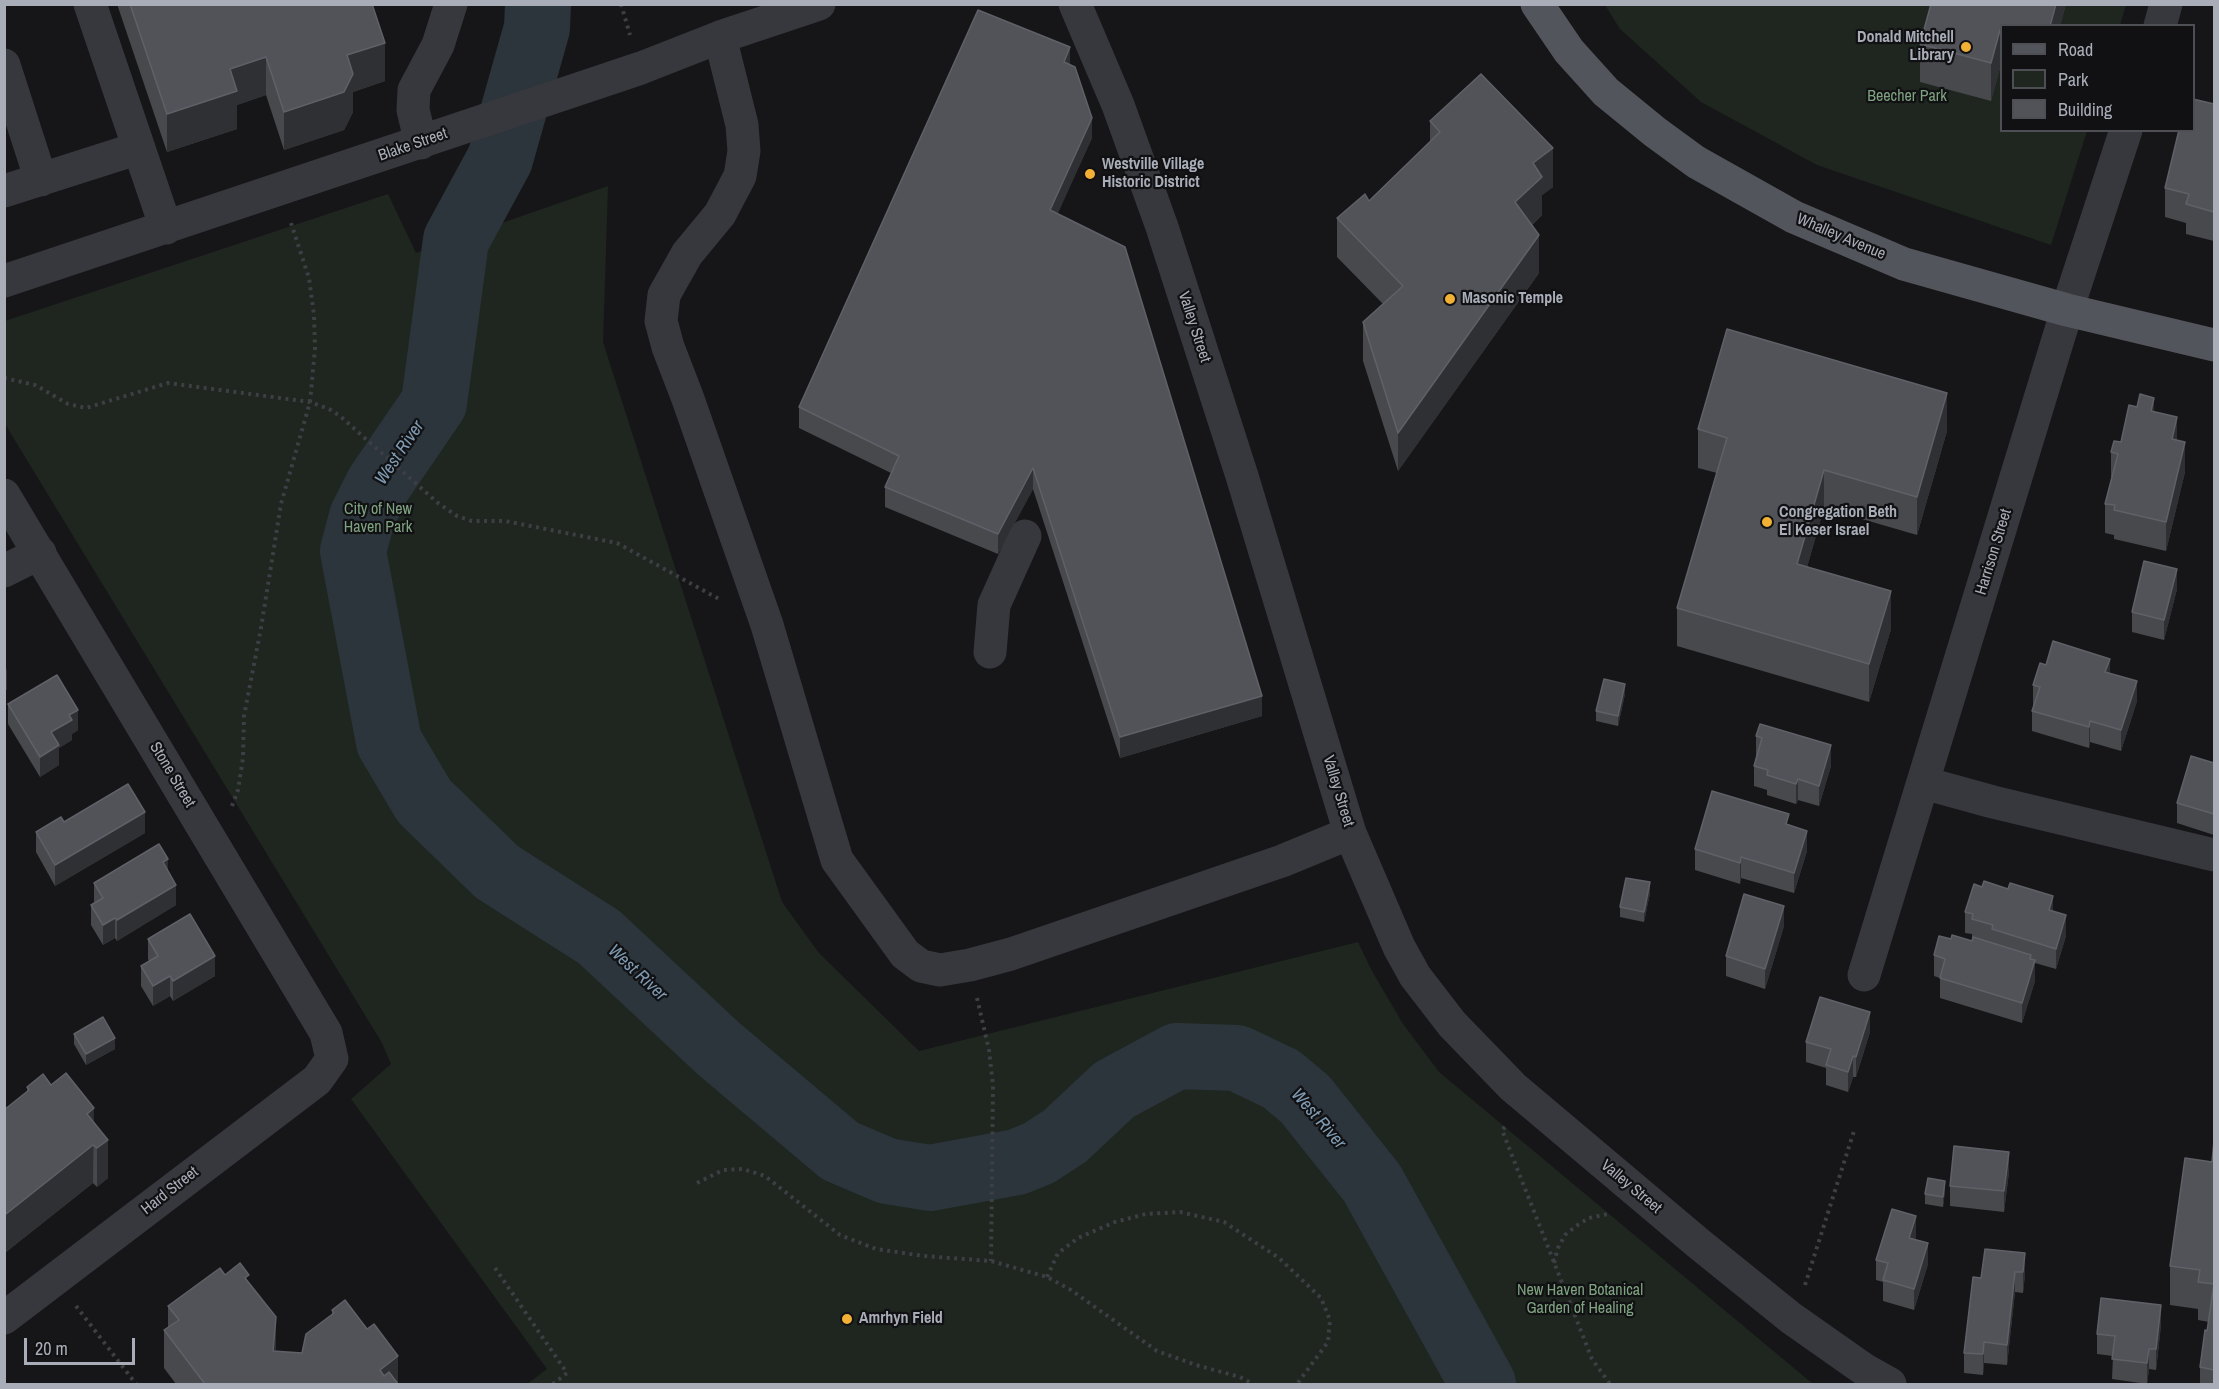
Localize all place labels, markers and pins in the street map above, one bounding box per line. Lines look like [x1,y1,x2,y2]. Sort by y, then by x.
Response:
place label: Donald Mitchell Library [1857,28,1954,66]
marker: Donald Mitchell Library [1959,40,1973,54]
place label: Westville Village Historic District [1102,155,1204,193]
marker: Westville Village Historic District [1083,167,1097,181]
place label: Masonic Temple [1462,289,1563,309]
marker: Masonic Temple [1443,292,1457,306]
place label: Congregation Beth El Keser Israel [1779,503,1897,541]
marker: Congregation Beth El Keser Israel [1760,515,1774,529]
place label: Amrhyn Field [859,1309,943,1329]
marker: Amrhyn Field [840,1312,854,1326]

